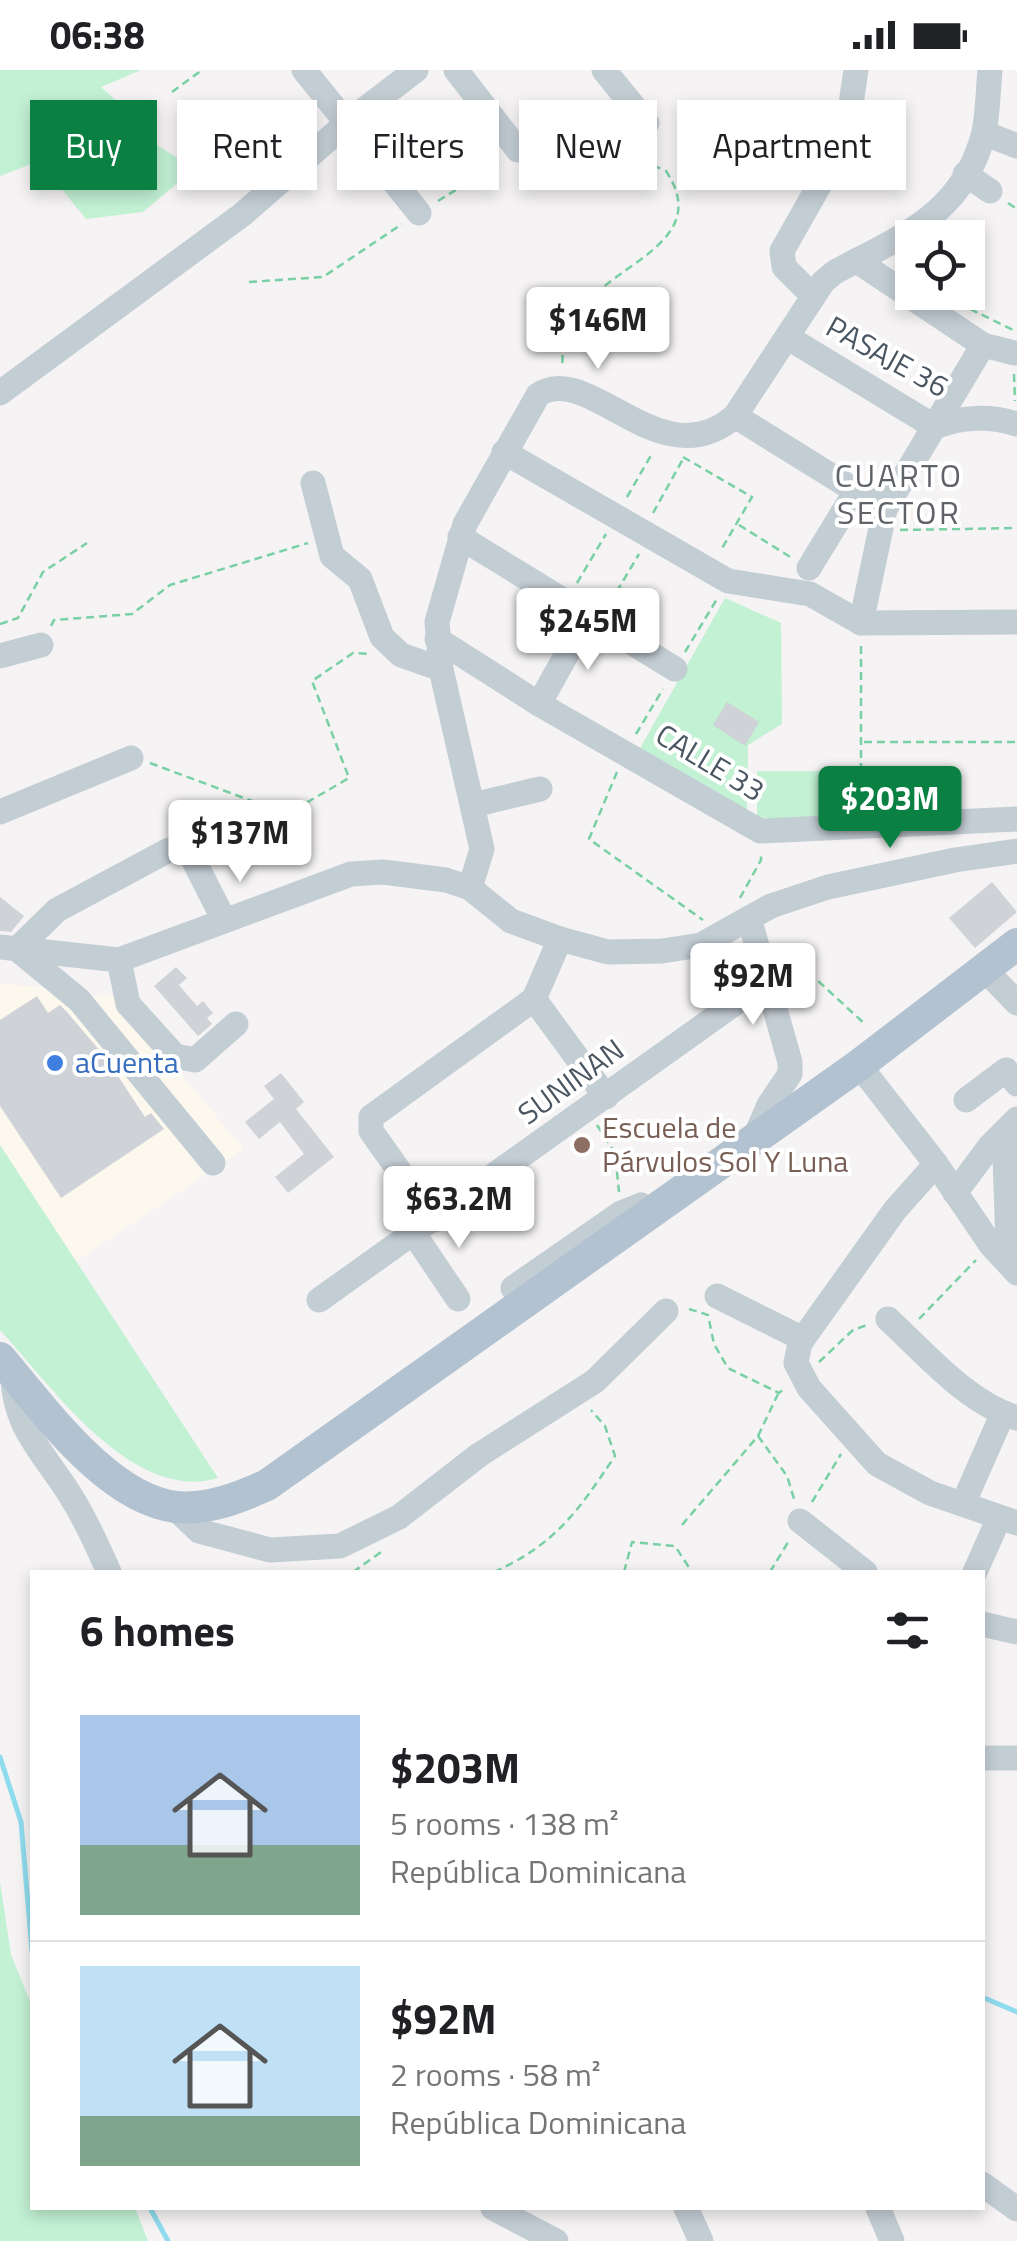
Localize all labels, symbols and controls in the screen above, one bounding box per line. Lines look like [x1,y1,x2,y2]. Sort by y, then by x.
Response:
text: 06:38 [50,6,145,64]
chip: Buy [30,100,157,190]
chip: Rent [177,100,317,190]
chip: Filters [337,100,499,190]
chip: New [519,100,657,190]
chip: Apartment [677,100,906,190]
map controls [895,220,985,310]
button: locate [895,220,985,310]
pin: $146M [528,287,668,372]
text: $146M [548,295,648,343]
street label: PASAJE 36 [818,304,957,409]
district label: CUARTO SECTOR [835,451,963,536]
pin: $245M [518,588,658,673]
text: $245M [538,596,638,644]
street label: CALLE 33 [647,712,774,813]
pin: $203M [820,766,960,851]
text: $203M [840,774,940,822]
pin: $137M [170,800,310,885]
text: $137M [190,808,290,856]
pin: $92M [694,943,812,1028]
text: $92M [712,951,794,999]
street label: SUNINAN [508,1027,633,1136]
place label: aCuenta [75,1039,179,1085]
marker: aCuenta [44,1052,66,1074]
place label: Escuela de Párvulos Sol Y Luna [602,1104,848,1184]
marker: Escuela de Párvulos Sol Y Luna [571,1134,593,1156]
pin: $63.2M [378,1166,540,1251]
text: $63.2M [405,1174,513,1222]
text: 6 homes [80,1598,235,1662]
icon: filters [880,1603,935,1658]
text: $203M [390,1735,520,1799]
icon: home [160,1755,280,1875]
text: 5 rooms · 138 m² [390,1799,619,1847]
text: República Dominicana [390,1847,686,1895]
text: $92M [390,1986,497,2050]
icon: home [160,2006,280,2126]
text: 2 rooms · 58 m² [390,2050,601,2098]
text: República Dominicana [390,2098,686,2146]

